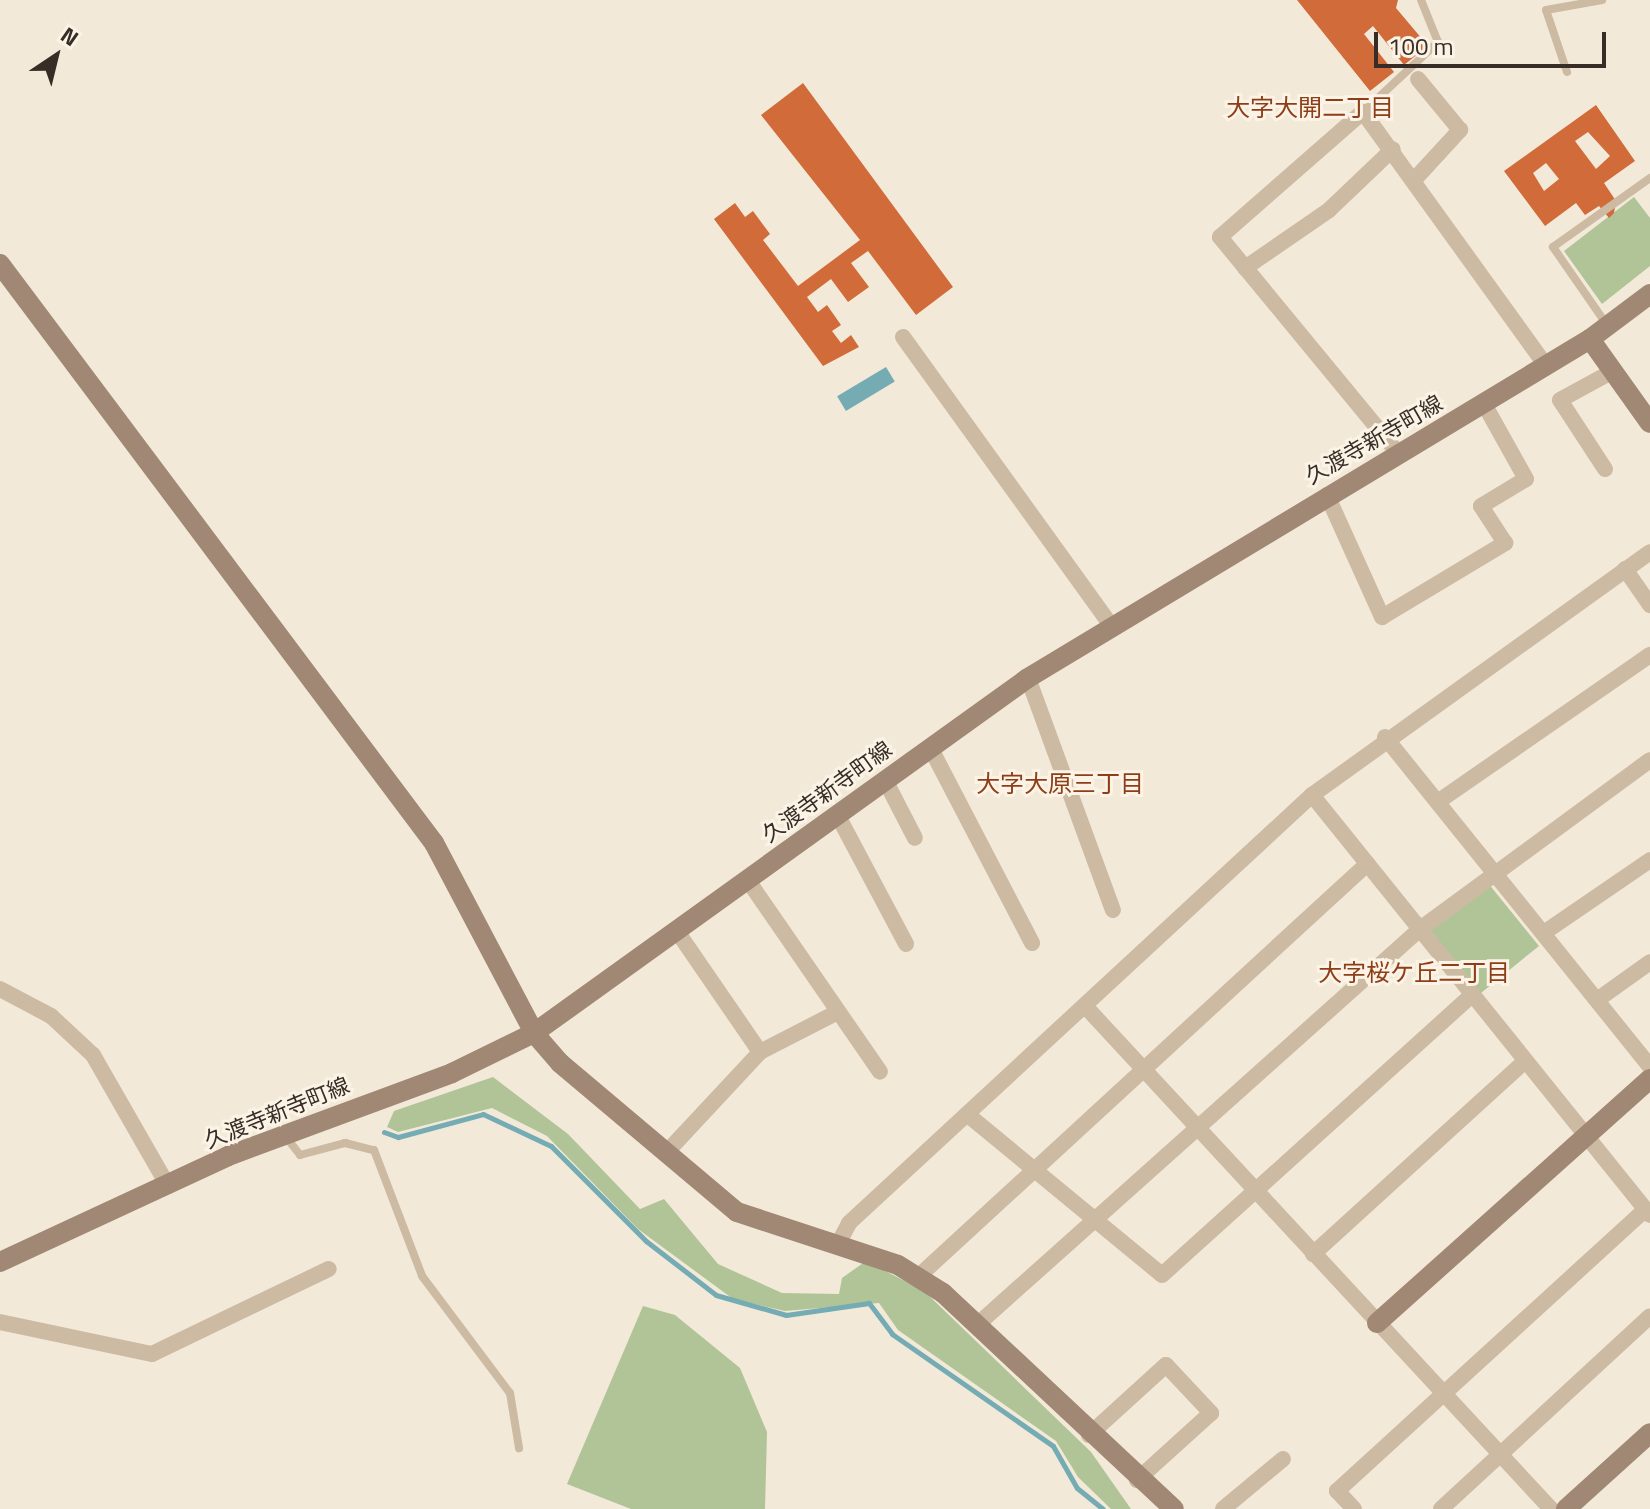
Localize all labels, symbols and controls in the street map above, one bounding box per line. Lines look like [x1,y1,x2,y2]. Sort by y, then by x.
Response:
north arrow [16,16,96,96]
scale bar [1378,16,1610,66]
text: N [54,18,86,55]
text: 100 m [1388,28,1454,64]
district label: 大字大開二丁目 [1226,94,1394,122]
street label: 久渡寺新寺町線 [1301,390,1447,490]
street label: 久渡寺新寺町線 [757,736,897,848]
district label: 大字大原三丁目 [976,770,1144,798]
district label: 大字桜ケ丘二丁目 [1318,959,1510,987]
street label: 久渡寺新寺町線 [201,1072,353,1154]

